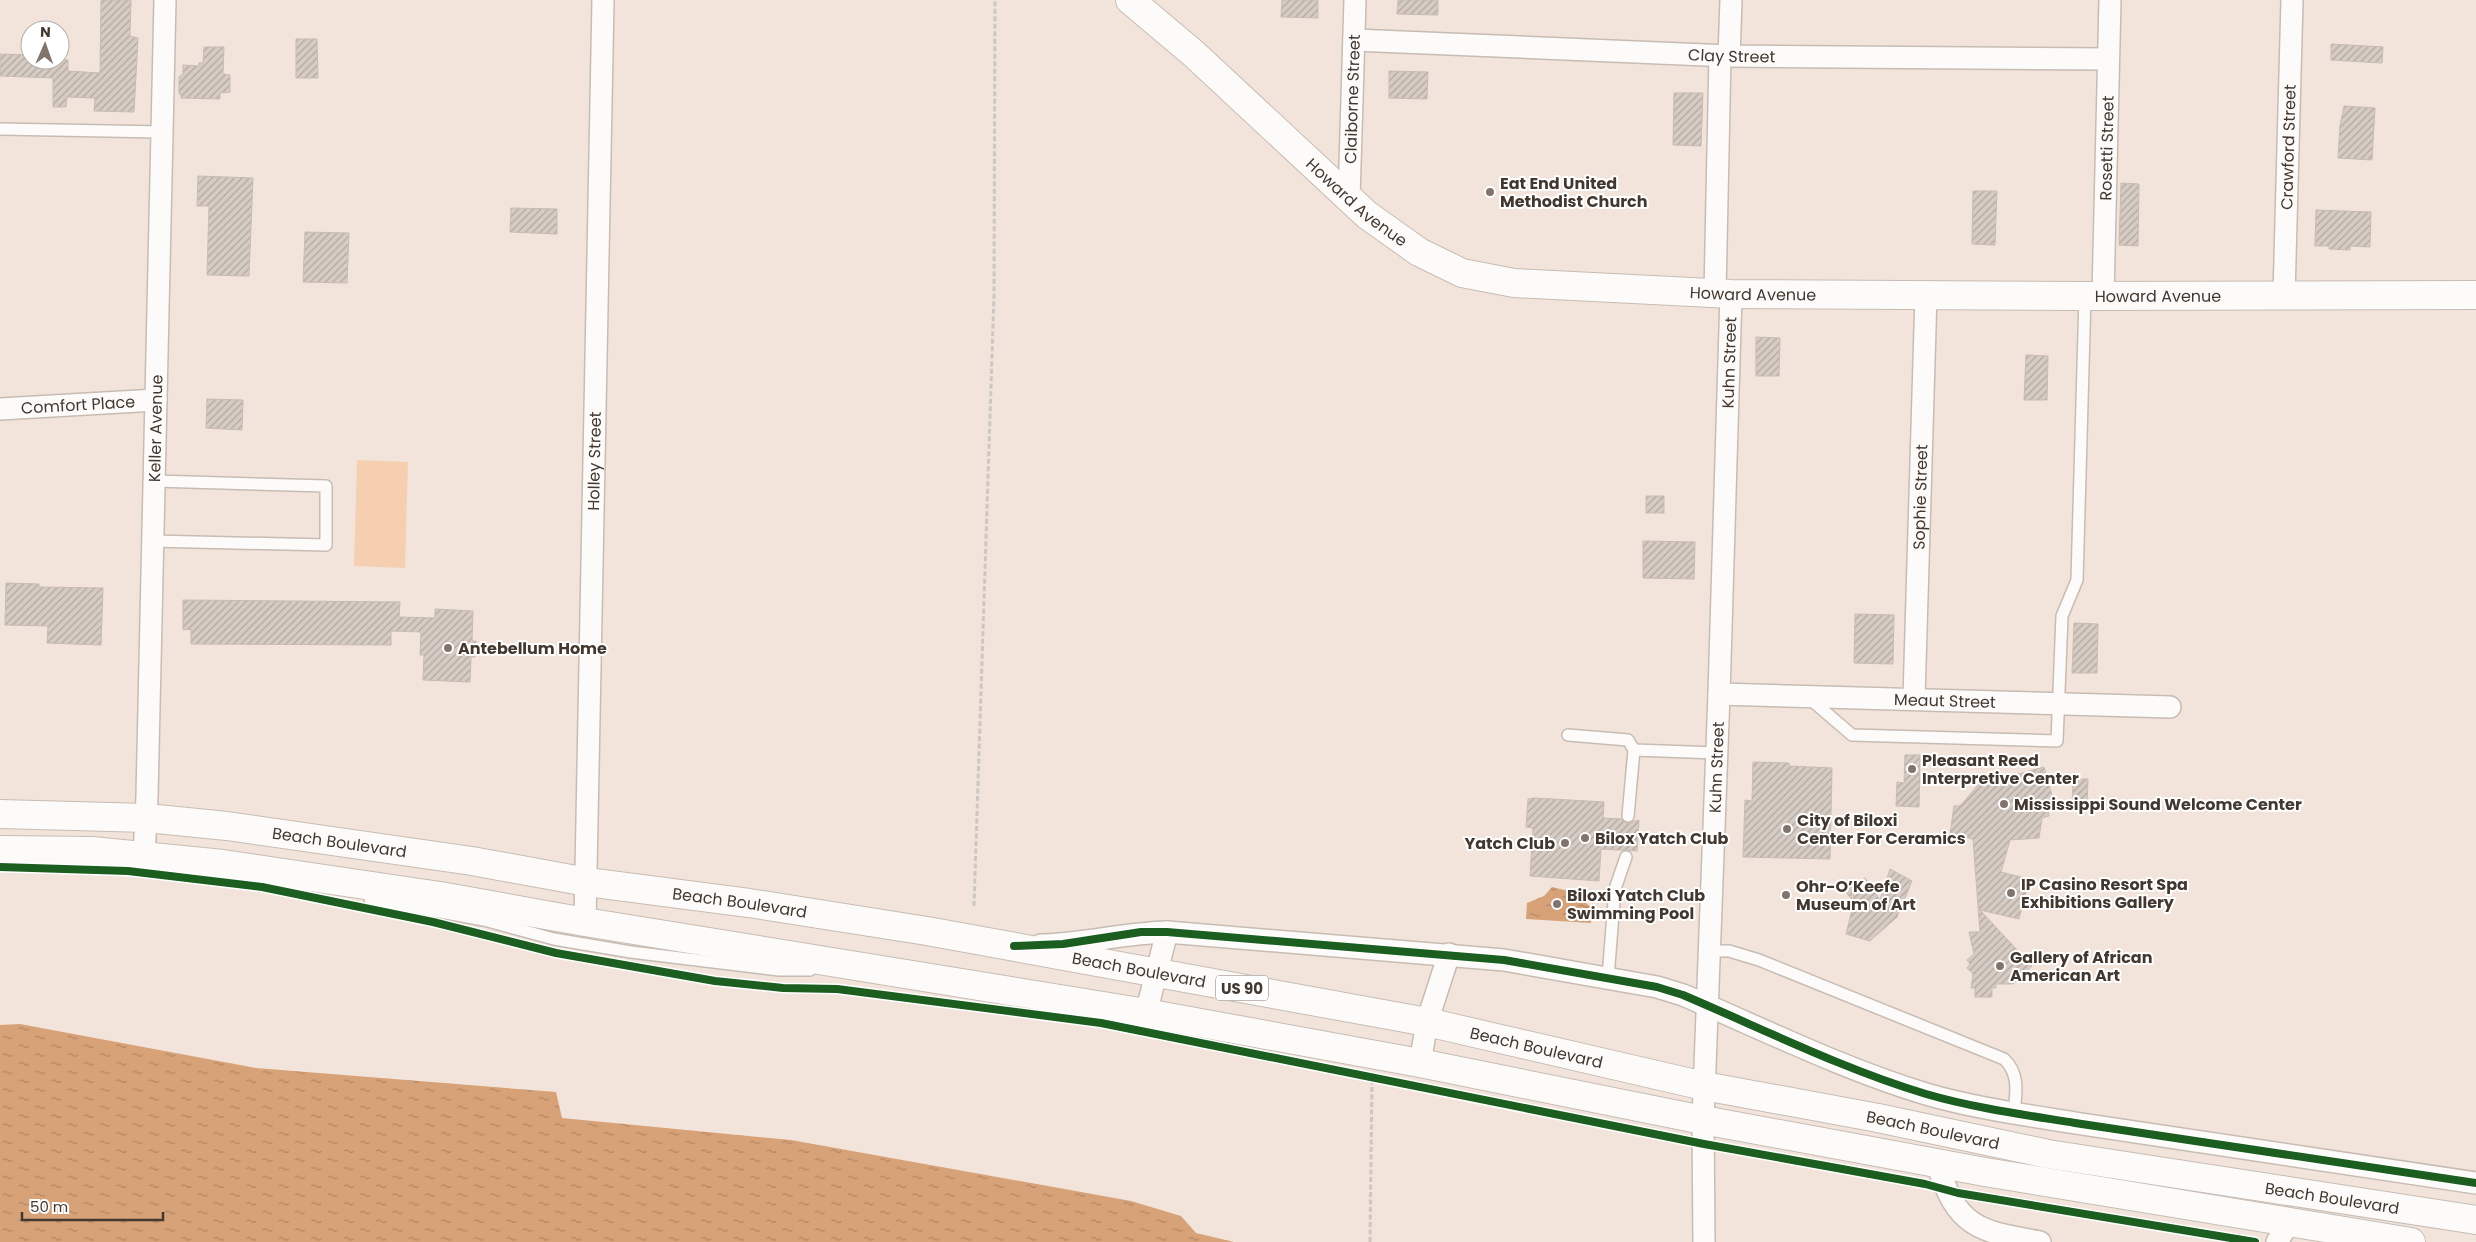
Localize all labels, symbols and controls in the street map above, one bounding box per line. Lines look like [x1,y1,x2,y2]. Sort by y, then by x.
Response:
north arrow [20,20,70,70]
text: N [40,22,51,42]
street label: Claiborne Street [1339,34,1365,164]
street label: Clay Street [1688,43,1776,68]
street label: Crawford Street [2275,84,2301,210]
street label: Rosetti Street [2094,95,2119,201]
street label: Howard Avenue [1301,153,1412,252]
place label: Eat End United Methodist Church [1500,172,1648,213]
marker: Eat End United Methodist Church [1484,186,1496,198]
street label: Howard Avenue [1689,280,1816,306]
street label: Howard Avenue [2095,284,2221,307]
street label: Kuhn Street [1716,316,1742,409]
street label: Keller Avenue [143,374,168,482]
street label: Comfort Place [20,390,136,419]
street label: Holley Street [582,411,606,511]
street label: Sophie Street [1907,444,1933,550]
place label: Antebellum Home [458,637,607,660]
marker: Antebellum Home [442,642,454,654]
street label: Meaut Street [1894,688,1996,713]
street label: Kuhn Street [1703,721,1729,813]
place label: Pleasant Reed Interpretive Center [1922,749,2079,790]
marker: Pleasant Reed Interpretive Center [1906,763,1918,775]
place label: Mississippi Sound Welcome Center [2014,793,2302,816]
marker: Mississippi Sound Welcome Center [1998,798,2010,810]
place label: City of Biloxi Center For Ceramics [1797,809,1966,850]
street label: Beach Boulevard [271,821,408,863]
marker: City of Biloxi Center For Ceramics [1781,823,1793,835]
place label: Bilox Yatch Club [1595,827,1729,850]
place label: Yatch Club [1464,832,1555,855]
marker: Bilox Yatch Club [1579,832,1591,844]
marker: Yatch Club [1559,837,1571,849]
place label: IP Casino Resort Spa Exhibitions Gallery [2021,873,2188,914]
place label: Ohr-O’Keefe Museum of Art [1796,875,1916,916]
street label: Beach Boulevard [671,882,809,923]
place label: Biloxi Yatch Club Swimming Pool [1567,884,1705,925]
marker: IP Casino Resort Spa Exhibitions Gallery [2005,887,2017,899]
marker: Ohr-O’Keefe Museum of Art [1780,889,1792,901]
marker: Biloxi Yatch Club Swimming Pool [1551,898,1563,910]
street label: Beach Boulevard [1070,946,1208,993]
place label: Gallery of African American Art [2010,946,2153,987]
marker: Gallery of African American Art [1994,960,2006,972]
road number: US 90 [1216,976,1268,1000]
street label: Beach Boulevard [1468,1021,1605,1074]
street label: Beach Boulevard [1864,1105,2002,1155]
street label: Beach Boulevard [2263,1176,2401,1220]
scale bar [22,1190,164,1222]
text: 50 m [30,1196,68,1217]

